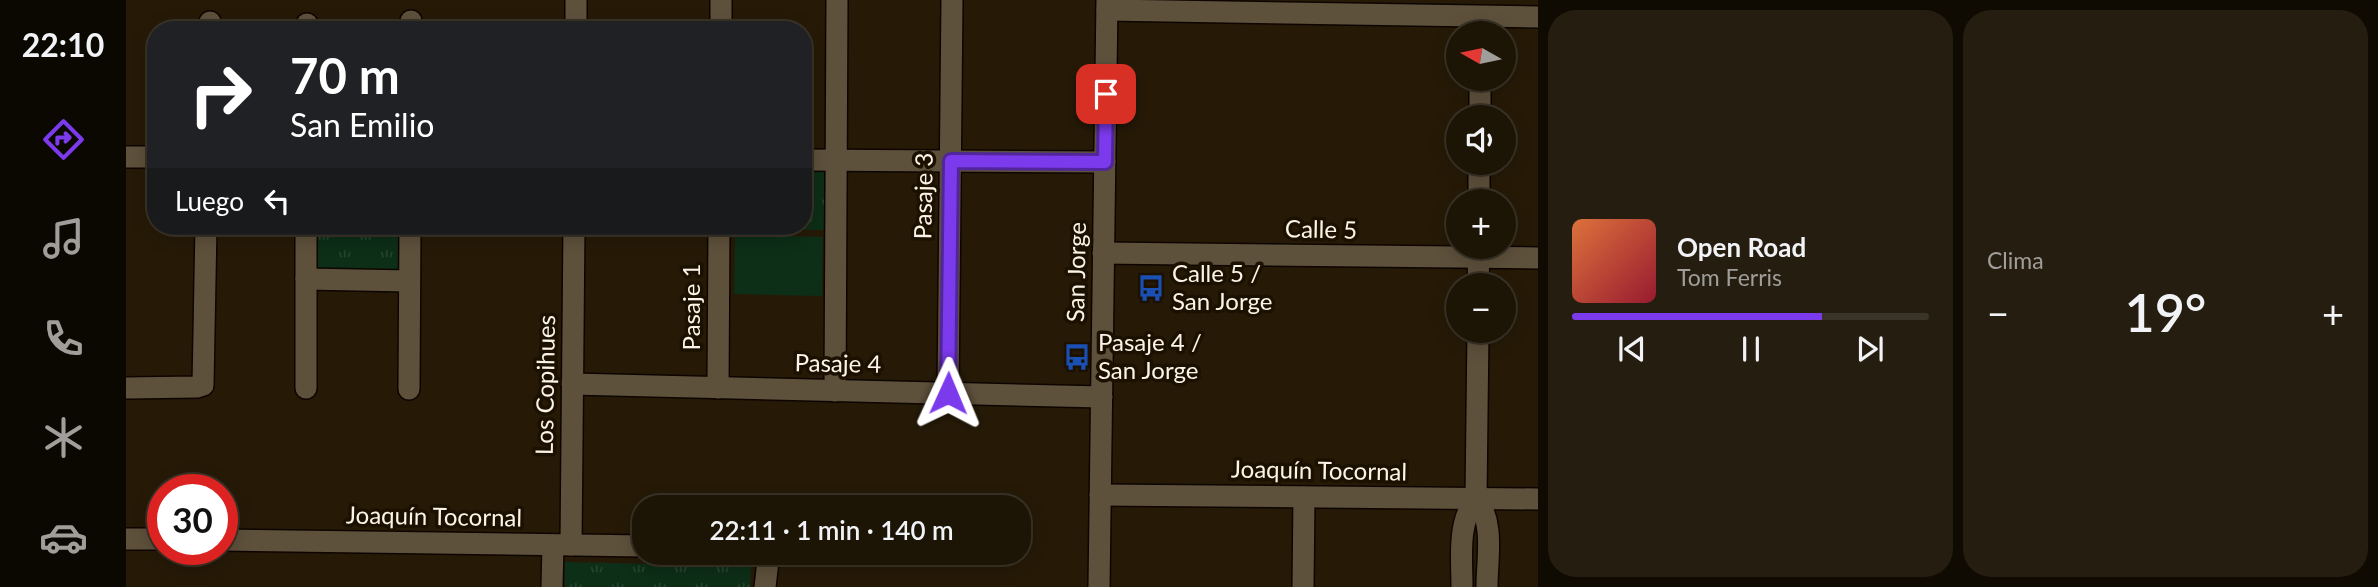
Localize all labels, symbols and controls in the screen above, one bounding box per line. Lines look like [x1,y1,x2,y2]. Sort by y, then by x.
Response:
north arrow [1446,21,1516,91]
map controls [1446,21,1516,343]
text: 22:10 [22,25,104,64]
text: 70 m [290,46,400,104]
icon: right [175,49,266,140]
pin [1076,64,1136,124]
icon: arrive [1087,75,1125,113]
text: San Emilio [290,105,435,144]
button: sound [1446,105,1516,175]
icon: directions [39,115,88,164]
street label: Pasaje 3 [907,152,938,240]
icon: left [258,182,296,220]
text: Luego [175,185,244,217]
button: + [1446,189,1516,259]
street label: Calle 5 [1285,213,1357,244]
icon: music [39,214,88,263]
street label: San Jorge [1060,222,1091,322]
text: Open Road [1677,231,1806,263]
text: Clima [1987,246,2044,274]
place label: Calle 5 / San Jorge [1172,258,1272,315]
text: Tom Ferris [1677,263,1782,291]
street label: Pasaje 1 [676,264,705,350]
bus stop icon: Calle 5 / San Jorge [1136,273,1166,303]
button: − [1446,273,1516,343]
text: 19° [2125,281,2206,343]
text: − [1987,290,2009,336]
text: + [2322,290,2344,336]
icon: phone [39,314,88,363]
street label: Los Copihues [529,315,560,455]
place label: Pasaje 4 / San Jorge [1098,327,1202,384]
icon: previous [1613,330,1651,368]
icon: pause [1732,330,1770,368]
icon: next [1851,330,1889,368]
bus stop icon: Pasaje 4 / San Jorge [1062,342,1092,372]
street label: Pasaje 4 [794,347,882,378]
position arrow [911,356,985,430]
icon: climate [39,413,88,462]
street label: Joaquín Tocornal [1231,453,1407,486]
speed limit sign: 30 [147,474,238,565]
street label: Joaquín Tocornal [346,499,522,532]
icon: car [39,513,88,562]
text: 22:11 · 1 min · 140 m [709,514,954,546]

